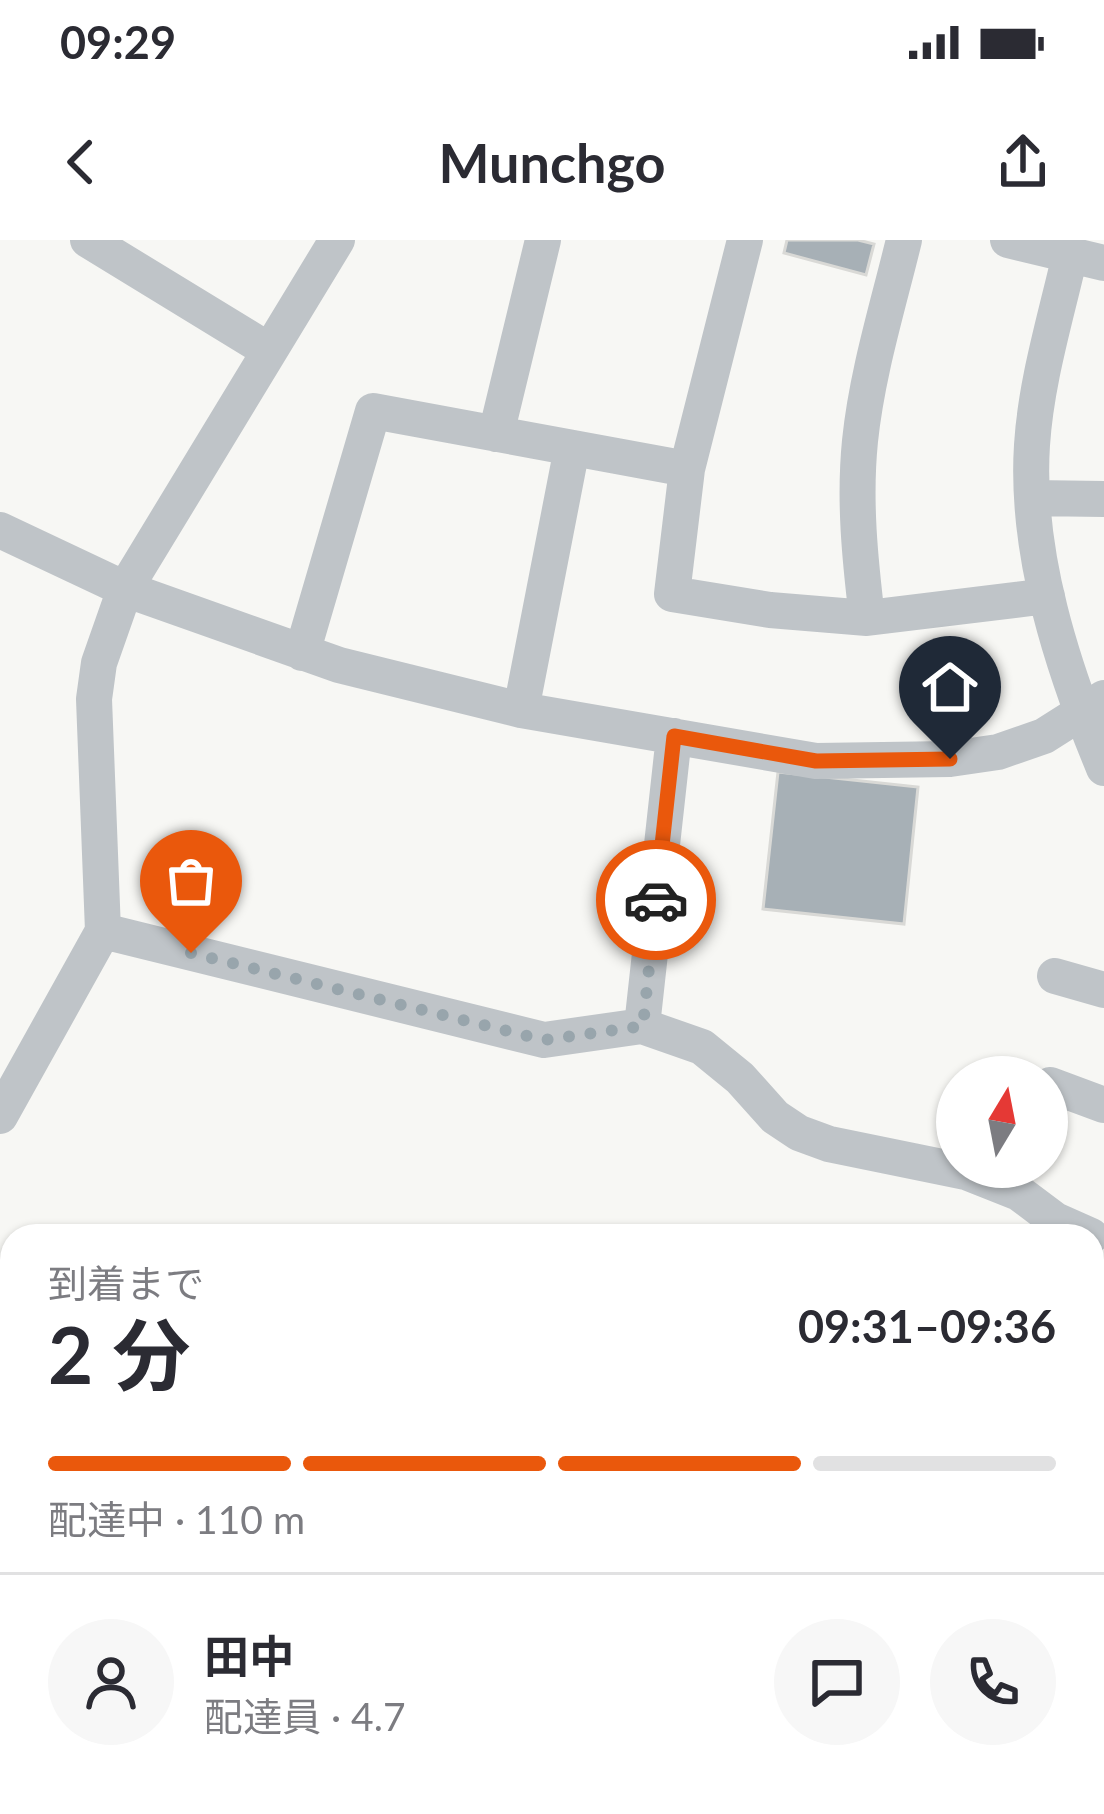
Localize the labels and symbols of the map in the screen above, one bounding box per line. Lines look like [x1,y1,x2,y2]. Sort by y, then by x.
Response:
pin [899,636,1001,759]
pin [140,830,242,953]
courier [596,840,716,960]
north arrow [936,1056,1068,1188]

